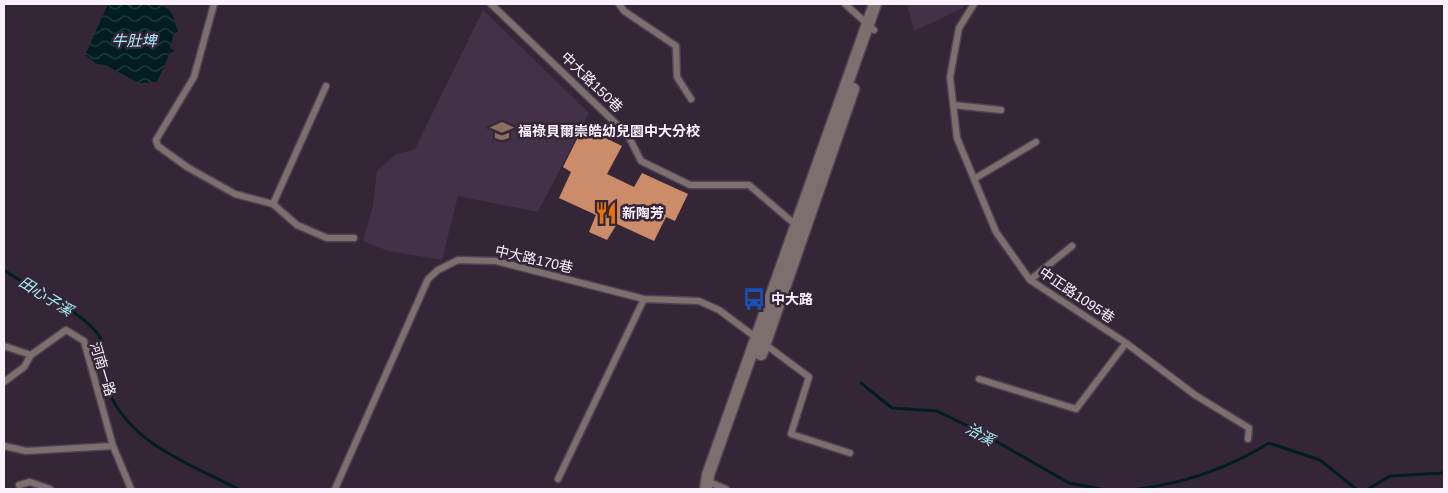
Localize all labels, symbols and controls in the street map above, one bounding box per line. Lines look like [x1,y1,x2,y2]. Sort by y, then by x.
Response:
water label: 牛肚埤 [111,32,158,49]
street label: 中大路150巷 [558,49,626,115]
school or university icon: 福祿貝爾崇皓幼兒園中大分校 [489,118,515,144]
place label: 福祿貝爾崇皓幼兒園中大分校 [518,123,700,139]
restaurant icon: 新陶芳 [593,200,619,226]
place label: 新陶芳 [622,205,664,221]
street label: 中大路170巷 [494,242,574,276]
street label: 中正路1095巷 [1036,264,1118,326]
water label: 田心子溪 [16,273,78,320]
bus stop icon: 中大路 [741,286,767,312]
place label: 中大路 [771,291,813,307]
street label: 河南一路 [87,340,119,398]
water label: 洽溪 [963,419,999,450]

